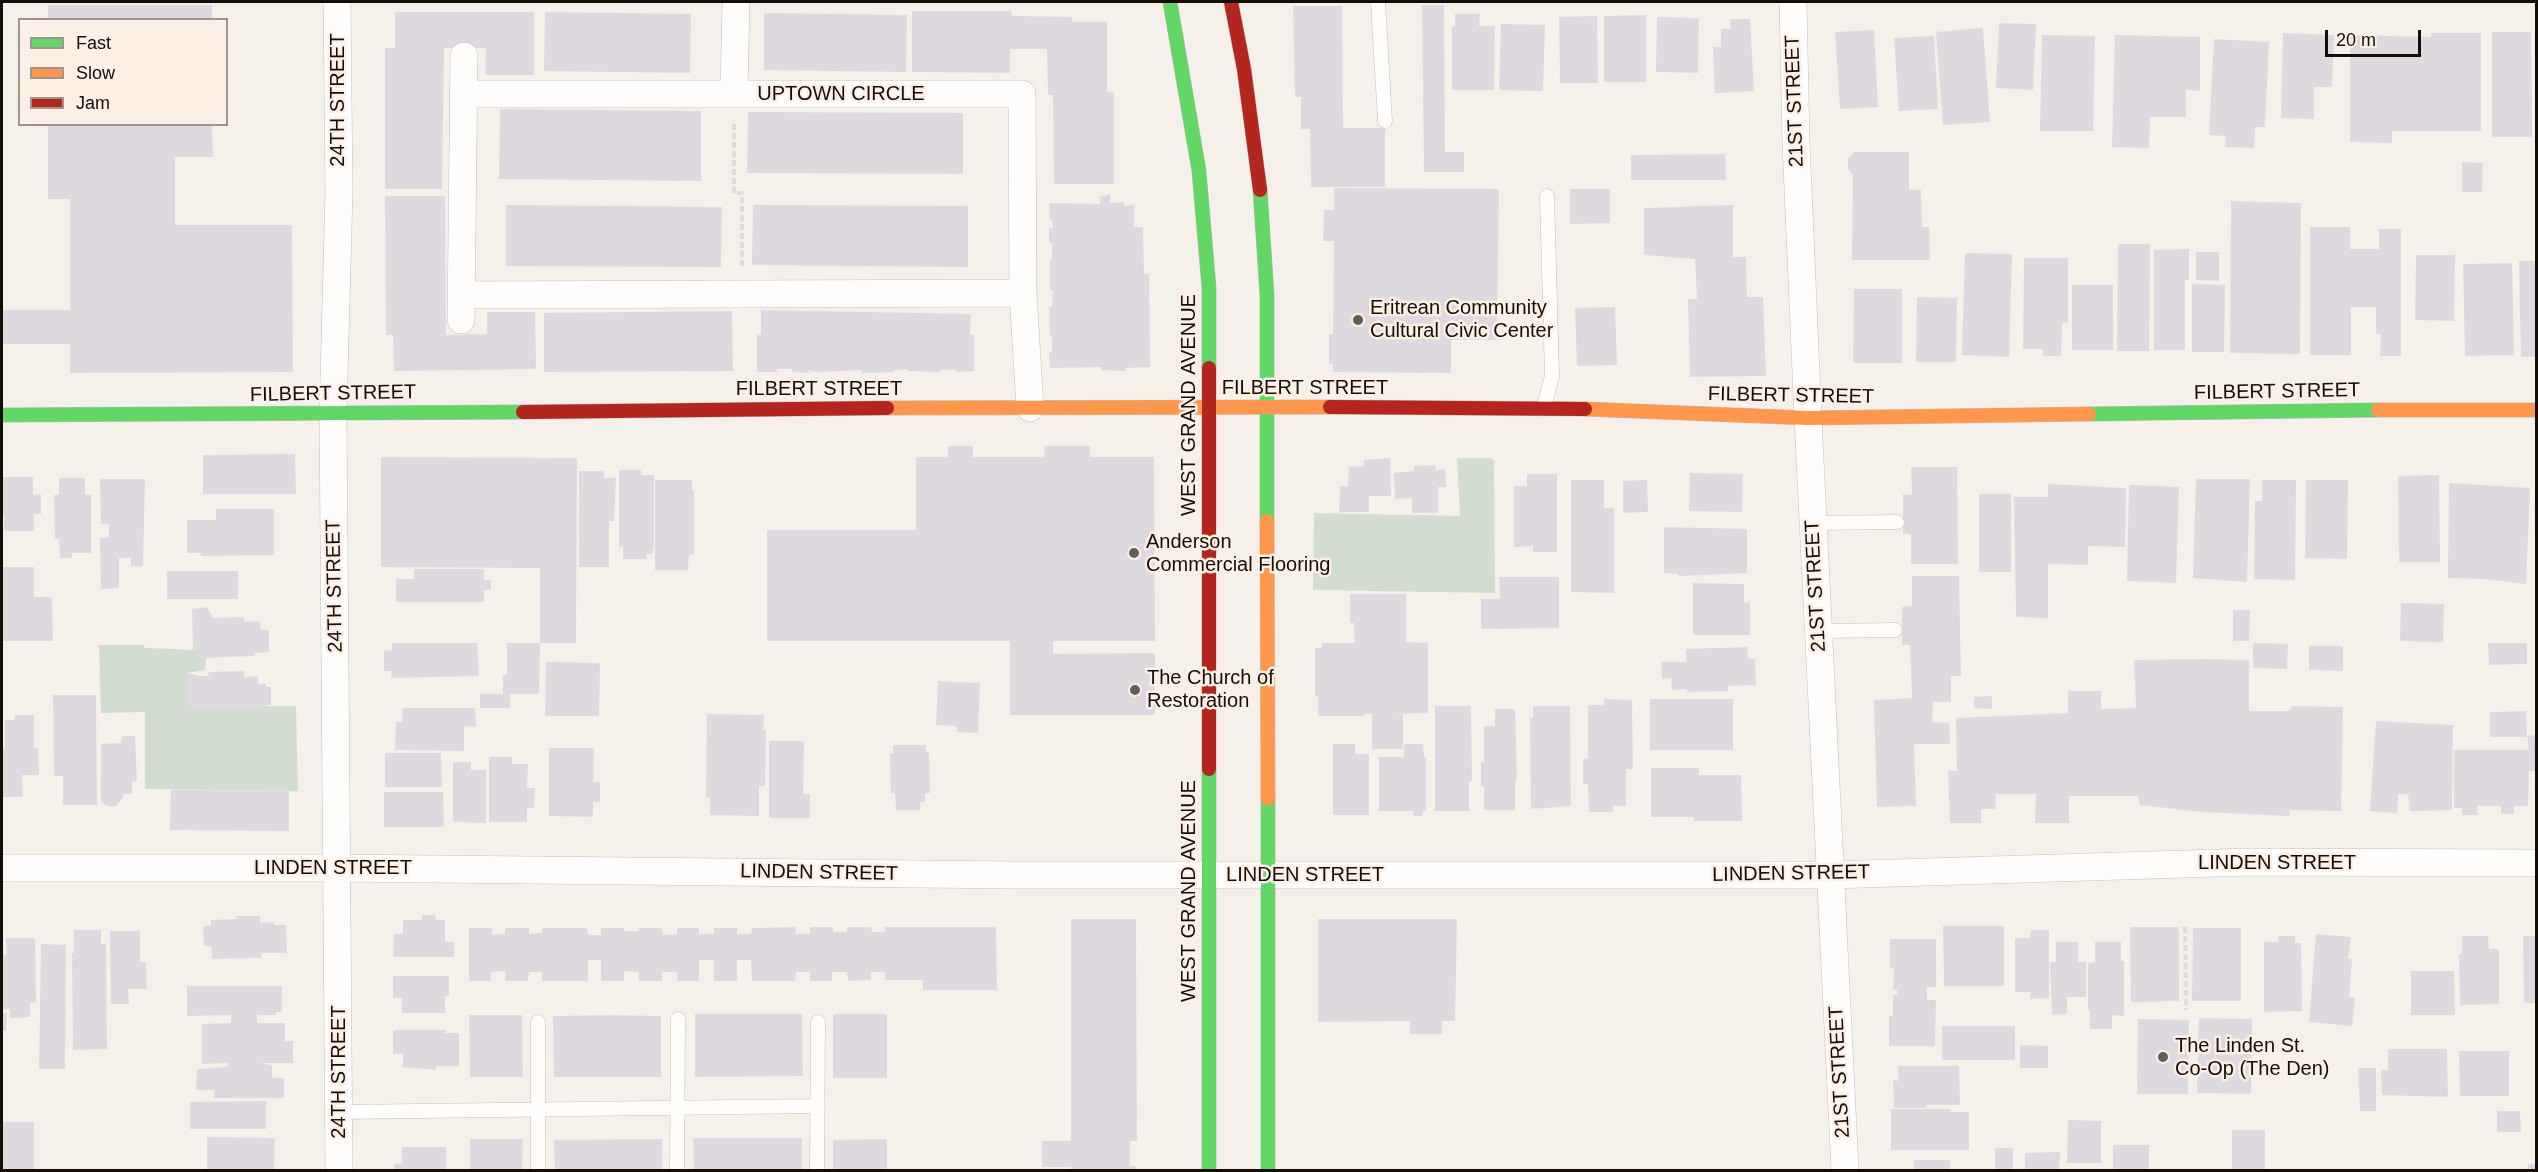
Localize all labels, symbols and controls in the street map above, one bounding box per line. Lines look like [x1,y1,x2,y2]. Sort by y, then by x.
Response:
legend [18,18,228,126]
scale bar [2328,18,2424,56]
text: 20 m [2336,30,2376,50]
text: Fast [76,33,111,53]
street label: 24TH STREET [326,33,350,167]
street label: 21ST STREET [1781,34,1809,168]
text: Slow [76,63,115,83]
street label: UPTOWN CIRCLE [757,82,925,106]
text: Jam [76,93,110,113]
street label: WEST GRAND AVENUE [1177,294,1201,516]
place label: Eritrean Community Cultural Civic Center [1370,296,1553,343]
marker: Eritrean Community Cultural Civic Center [1351,313,1365,327]
street label: FILBERT STREET [1222,376,1388,400]
street label: FILBERT STREET [736,377,902,401]
street label: FILBERT STREET [2194,379,2360,405]
street label: FILBERT STREET [250,381,416,407]
street label: FILBERT STREET [1708,383,1874,409]
street label: 24TH STREET [322,519,348,653]
street label: 21ST STREET [1801,519,1831,653]
place label: Anderson Commercial Flooring [1146,530,1330,577]
marker: Anderson Commercial Flooring [1127,546,1141,560]
place label: The Church of Restoration [1147,666,1274,713]
marker: The Church of Restoration [1128,683,1142,697]
street label: WEST GRAND AVENUE [1177,780,1201,1002]
street label: LINDEN STREET [2198,851,2356,875]
street label: LINDEN STREET [254,856,412,880]
street label: LINDEN STREET [740,860,898,886]
street label: LINDEN STREET [1712,861,1870,887]
street label: LINDEN STREET [1226,863,1384,887]
street label: 24TH STREET [327,1005,351,1139]
street label: 21ST STREET [1825,1005,1855,1139]
place label: The Linden St. Co-Op (The Den) [2175,1034,2329,1081]
marker: The Linden St. Co-Op (The Den) [2156,1050,2170,1064]

